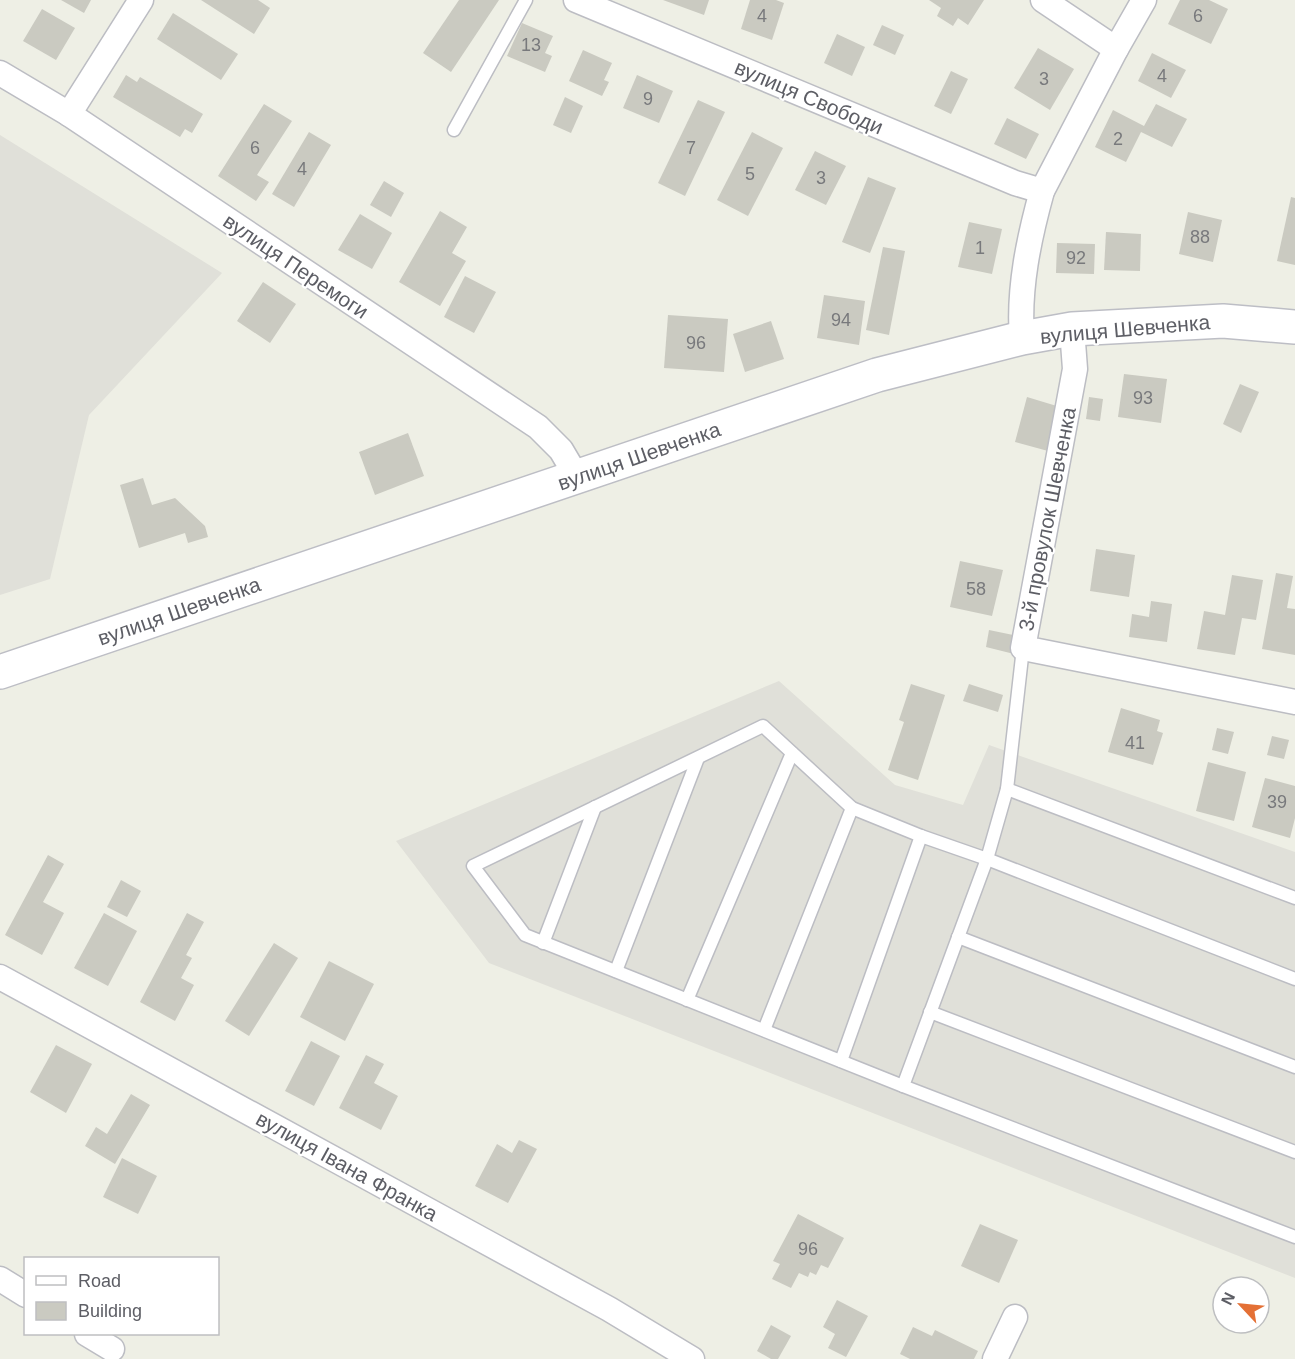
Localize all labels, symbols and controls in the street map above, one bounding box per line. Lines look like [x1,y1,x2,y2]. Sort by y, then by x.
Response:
house number: 4 [757,6,767,26]
house number: 6 [1193,6,1203,26]
house number: 13 [521,35,541,55]
street label: вулиця Свободи [731,55,887,139]
house number: 4 [1157,66,1167,86]
house number: 3 [1039,69,1049,89]
house number: 9 [643,89,653,109]
house number: 2 [1113,129,1123,149]
house number: 6 [250,138,260,158]
house number: 7 [686,138,696,158]
house number: 4 [297,159,307,179]
house number: 5 [745,164,755,184]
house number: 3 [816,168,826,188]
street label: вулиця Перемоги [219,209,373,323]
house number: 88 [1190,227,1210,247]
house number: 1 [975,238,985,258]
house number: 92 [1066,248,1086,268]
house number: 94 [831,310,851,330]
street label: вулиця Шевченка [1039,310,1211,348]
house number: 96 [686,333,706,353]
house number: 93 [1133,388,1153,408]
street label: 3-й провулок Шевченка [1014,405,1080,633]
street label: вулиця Шевченка [555,417,724,495]
street label: вулиця Шевченка [95,572,264,650]
house number: 58 [966,579,986,599]
house number: 41 [1125,733,1145,753]
house number: 39 [1267,792,1287,812]
street label: вулиця Івана Франка [252,1107,442,1226]
house number: 96 [798,1239,818,1259]
legend [24,1257,219,1335]
text: Road [78,1271,121,1291]
north arrow [1211,1275,1271,1335]
text: N [1218,1290,1238,1308]
text: Building [78,1301,142,1321]

